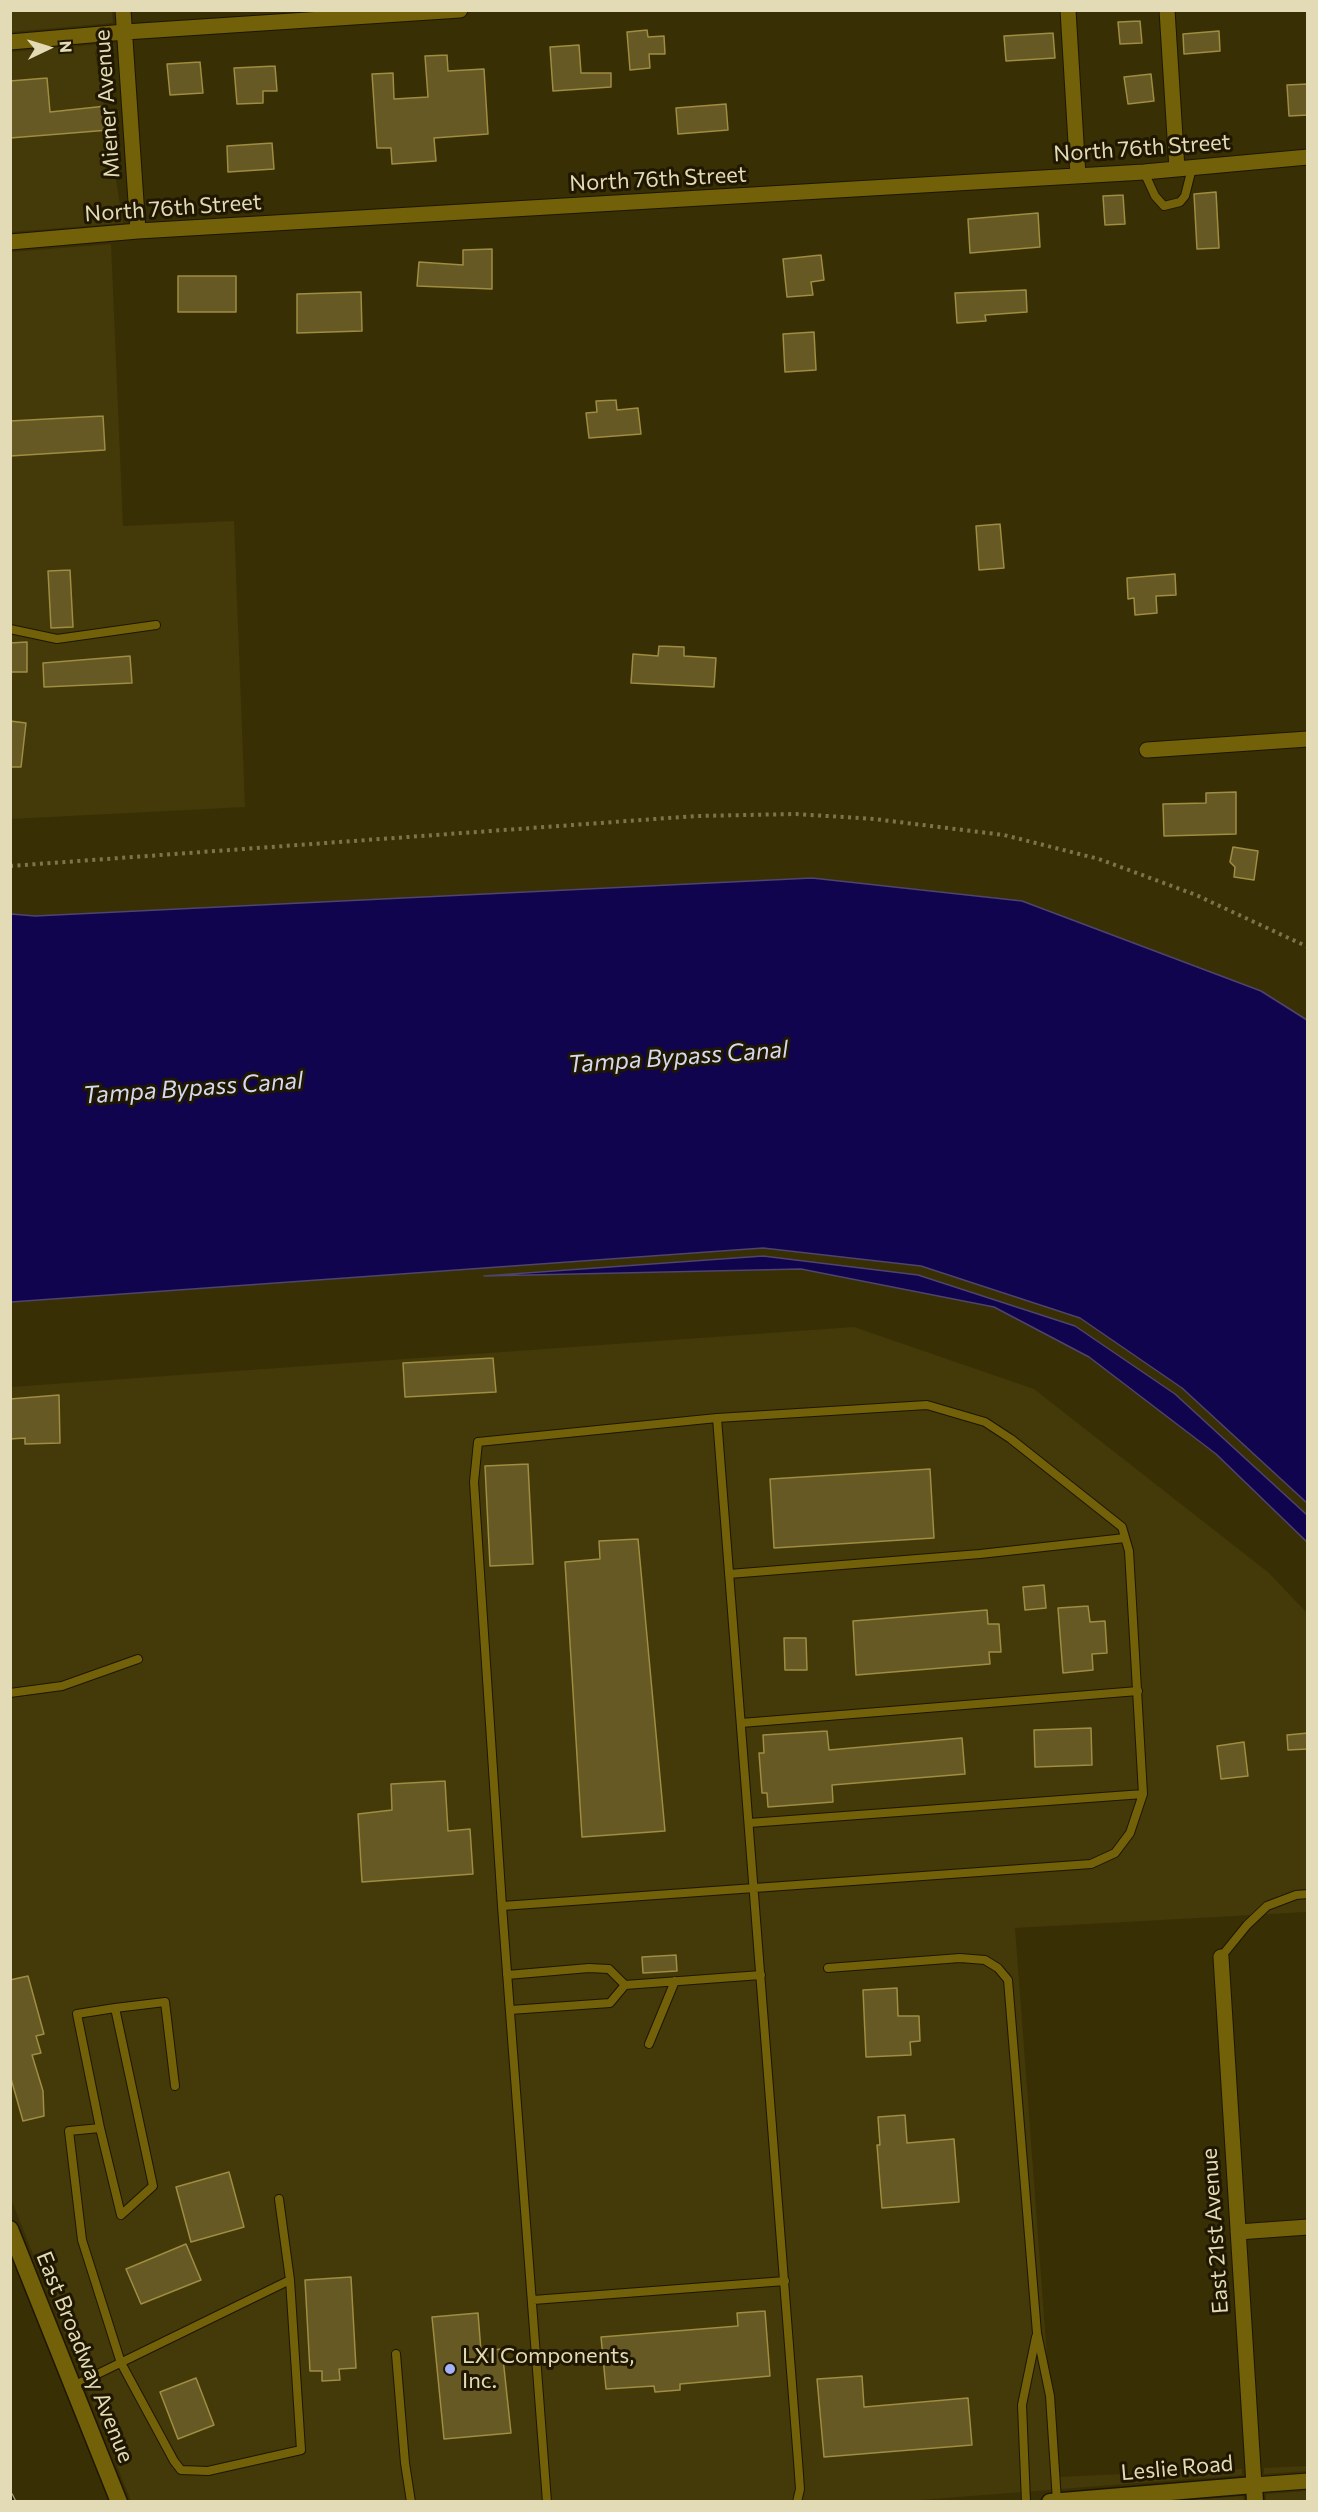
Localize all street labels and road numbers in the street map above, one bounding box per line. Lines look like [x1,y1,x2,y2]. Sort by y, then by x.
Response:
street label: Miener Avenue [89,29,125,179]
street label: North 76th Street [1053,129,1231,167]
street label: North 76th Street [569,161,747,197]
street label: North 76th Street [84,189,262,227]
street label: East 21st Avenue [1196,2147,1234,2315]
street label: East Broadway Avenue [31,2248,139,2466]
street label: Leslie Road [1120,2450,1234,2486]

